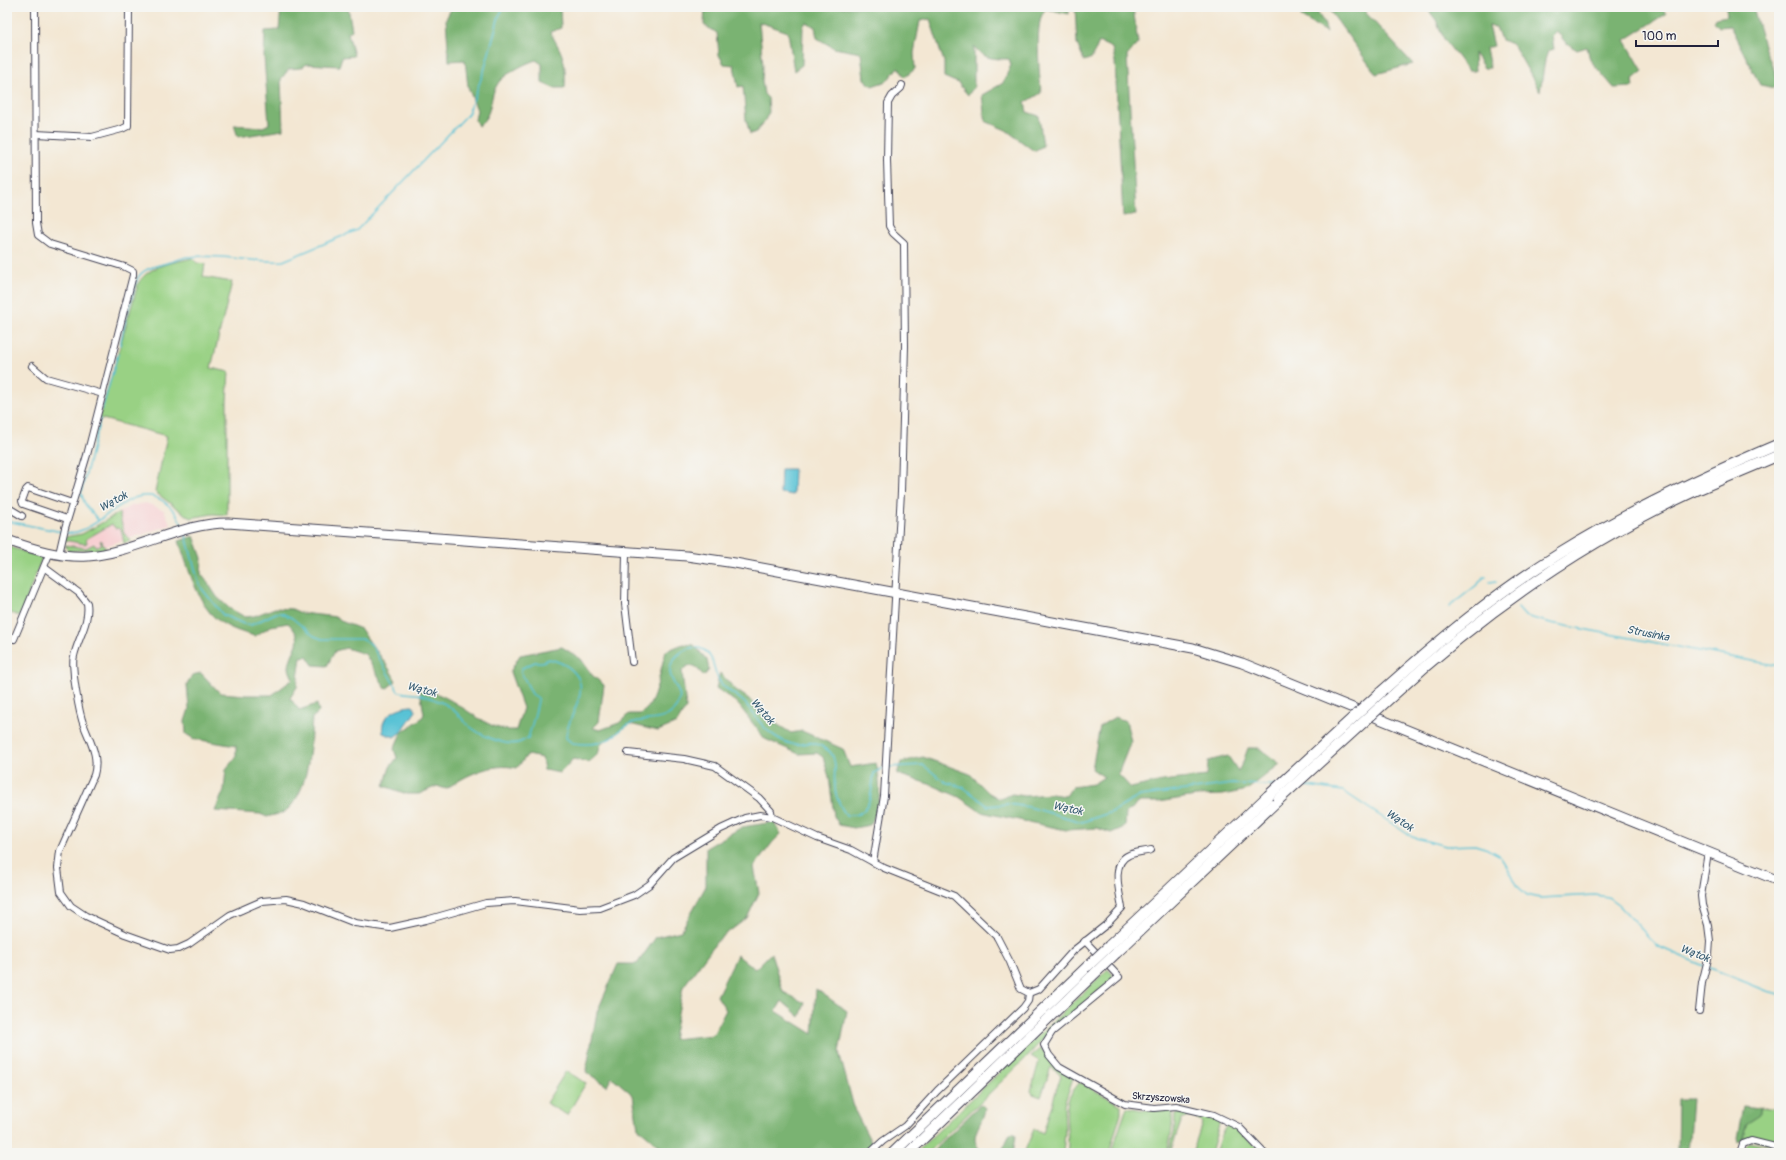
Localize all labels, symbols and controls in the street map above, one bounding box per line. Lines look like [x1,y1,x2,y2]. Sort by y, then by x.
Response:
scale bar [1636,22,1718,48]
text: 100 m [1642,29,1677,44]
water label: Wątok [97,488,131,514]
water label: Strusinka [1626,623,1671,644]
water label: Wątok [406,679,439,700]
water label: Wątok [748,696,778,728]
water label: Wątok [1052,799,1085,818]
water label: Wątok [1384,807,1417,835]
water label: Wątok [1678,942,1712,965]
street label: Skrzyszowska [1132,1090,1191,1106]

